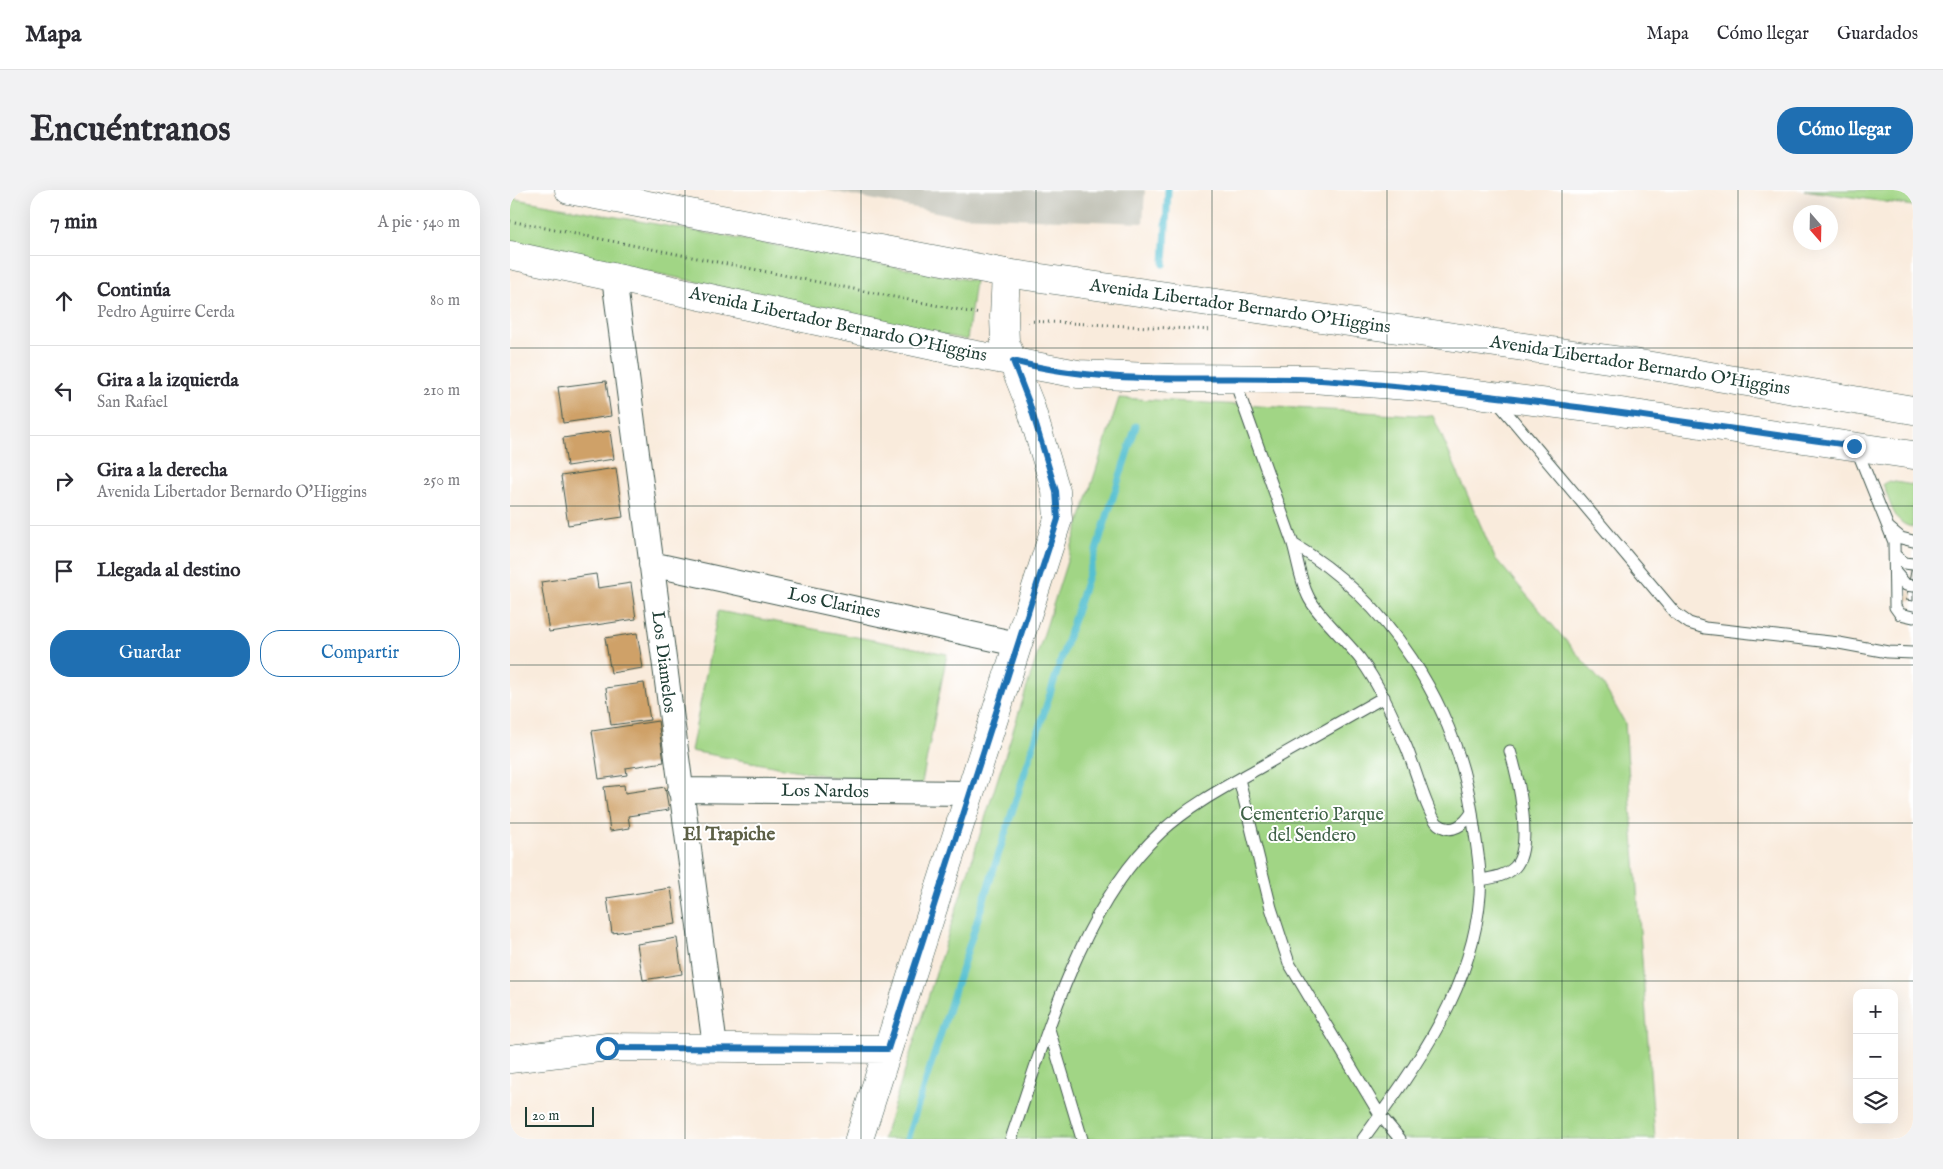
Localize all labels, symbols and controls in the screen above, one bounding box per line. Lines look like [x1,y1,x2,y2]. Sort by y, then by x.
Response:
text: Mapa [25,19,81,50]
text: Mapa [1646,23,1689,46]
text: Cómo llegar [1717,23,1809,46]
text: Guardados [1837,23,1918,46]
button: Cómo llegar [1777,107,1913,154]
text: Encuéntranos [30,108,230,153]
north arrow [1793,205,1838,250]
text: 7 min [50,209,97,236]
text: A pie · 540 m [378,213,460,233]
street label: Avenida Libertador Bernardo O'Higgins [1087,274,1392,340]
text: Continúa [97,279,171,303]
street label: Avenida Libertador Bernardo O'Higgins [686,282,989,368]
icon: ahead [50,287,78,315]
text: 80 m [430,291,460,311]
text: Pedro Aguirre Cerda [97,303,235,323]
street label: Avenida Libertador Bernardo O'Higgins [1487,331,1792,401]
text: Gira a la izquierda [97,369,239,393]
icon: left [50,377,78,405]
text: 210 m [423,381,460,401]
text: San Rafael [97,393,168,413]
route end [1843,435,1866,458]
text: Gira a la derecha [97,459,227,483]
icon: right [50,467,78,495]
text: 250 m [423,471,460,491]
text: Avenida Libertador Bernardo O'Higgins [97,483,367,503]
icon: arrive [50,557,78,585]
text: Llegada al destino [97,559,240,583]
street label: Los Clarines [786,583,882,625]
street label: Los Diamelos [645,610,681,714]
button: Guardar [50,630,250,677]
button: Compartir [260,630,460,677]
street label: Los Nardos [781,780,869,804]
park label: Cementerio Parque del Sendero [1240,804,1384,848]
district label: El Trapiche [683,823,775,847]
map controls [1853,989,1898,1124]
button: + [1853,989,1898,1034]
button: − [1853,1034,1898,1079]
route start [596,1037,619,1060]
button: layers [1853,1079,1898,1124]
scale bar [525,1104,594,1127]
text: 20 m [532,1107,559,1125]

